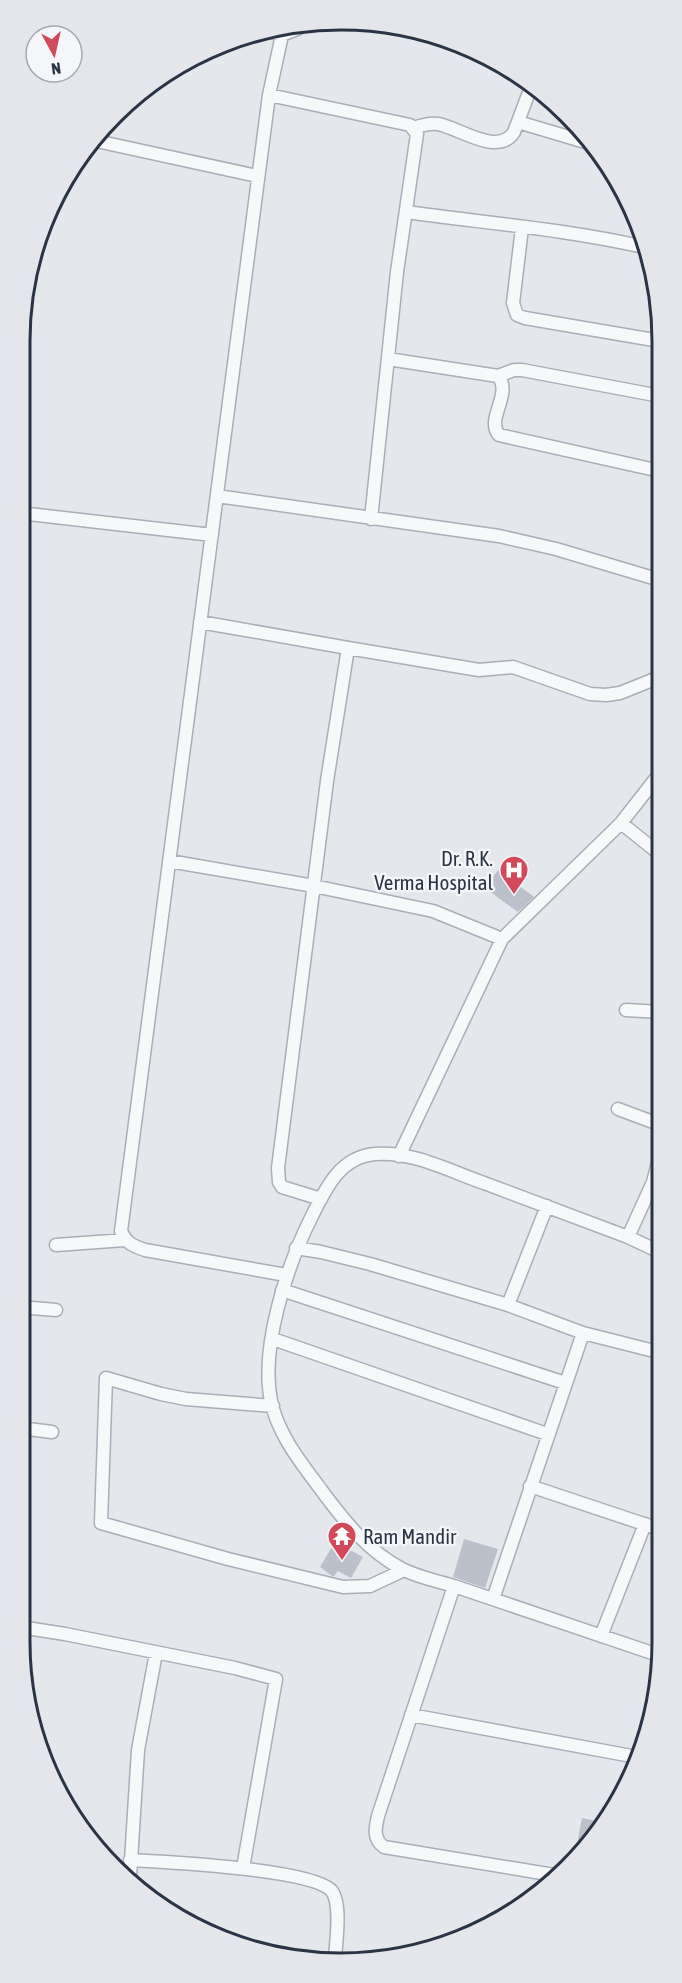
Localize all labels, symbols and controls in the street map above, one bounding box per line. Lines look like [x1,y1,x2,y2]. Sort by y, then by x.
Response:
north arrow [24,24,84,84]
text: N [50,59,62,78]
place label: Dr. R.K. Verma Hospital [374,846,493,894]
hospital icon: Dr. R.K. Verma Hospital [498,854,530,896]
temple icon: Ram Mandir [326,1520,358,1562]
place label: Ram Mandir [363,1524,457,1548]

